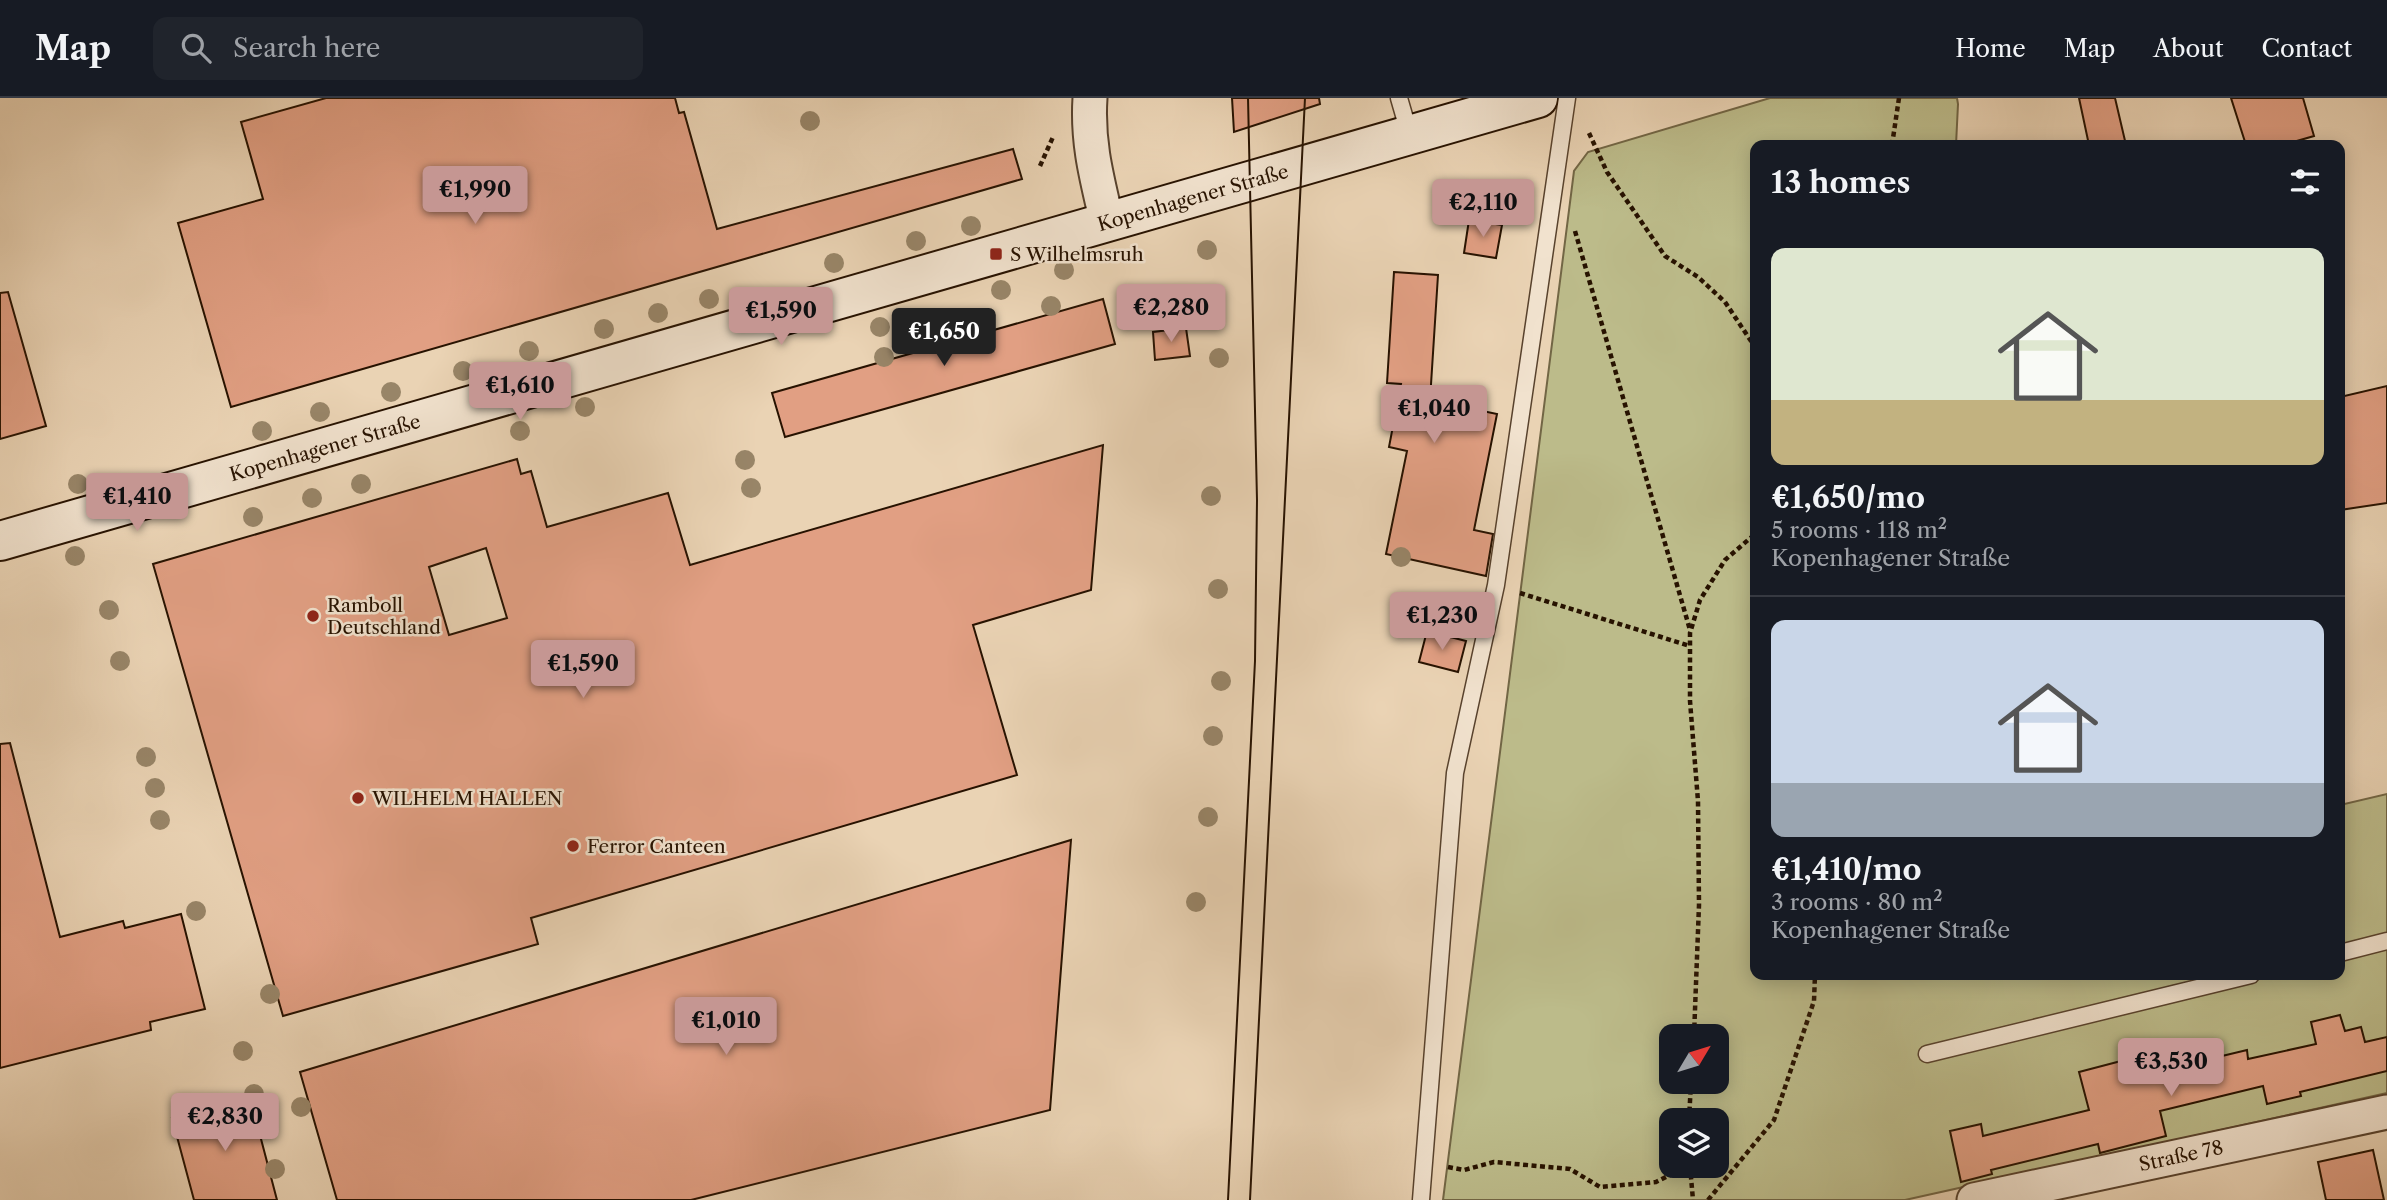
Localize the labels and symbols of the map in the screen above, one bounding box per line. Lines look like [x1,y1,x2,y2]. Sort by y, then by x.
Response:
street label: Kopenhagener Straße [1095,160,1291,236]
pin: €1,990 [418,166,532,226]
pin: €2,110 [1426,180,1540,239]
place label: S Wilhelmsruh [1010,243,1144,266]
marker: S Wilhelmsruh [988,246,1004,262]
pin: €2,280 [1114,285,1228,344]
pin: €1,590 [724,288,838,347]
pin: €1,650 [887,308,1001,368]
pin: €1,610 [463,362,577,422]
pin: €1,040 [1377,386,1491,445]
street label: Kopenhagener Straße [227,410,423,486]
pin: €1,410 [80,474,194,533]
pin: €1,230 [1385,592,1499,652]
place label: Ramboll Deutschland [327,594,441,639]
marker: Ramboll Deutschland [305,608,321,624]
pin: €1,590 [526,640,640,700]
place label: WILHELM HALLEN [371,787,563,810]
marker: WILHELM HALLEN [350,790,366,806]
place label: Ferror Canteen [587,835,726,858]
marker: Ferror Canteen [565,838,581,854]
pin: €1,010 [669,998,783,1057]
north arrow [1659,1024,1729,1094]
pin: €3,530 [2114,1038,2228,1098]
pin: €2,830 [168,1094,282,1153]
street label: Straße 78 [2137,1136,2225,1176]

